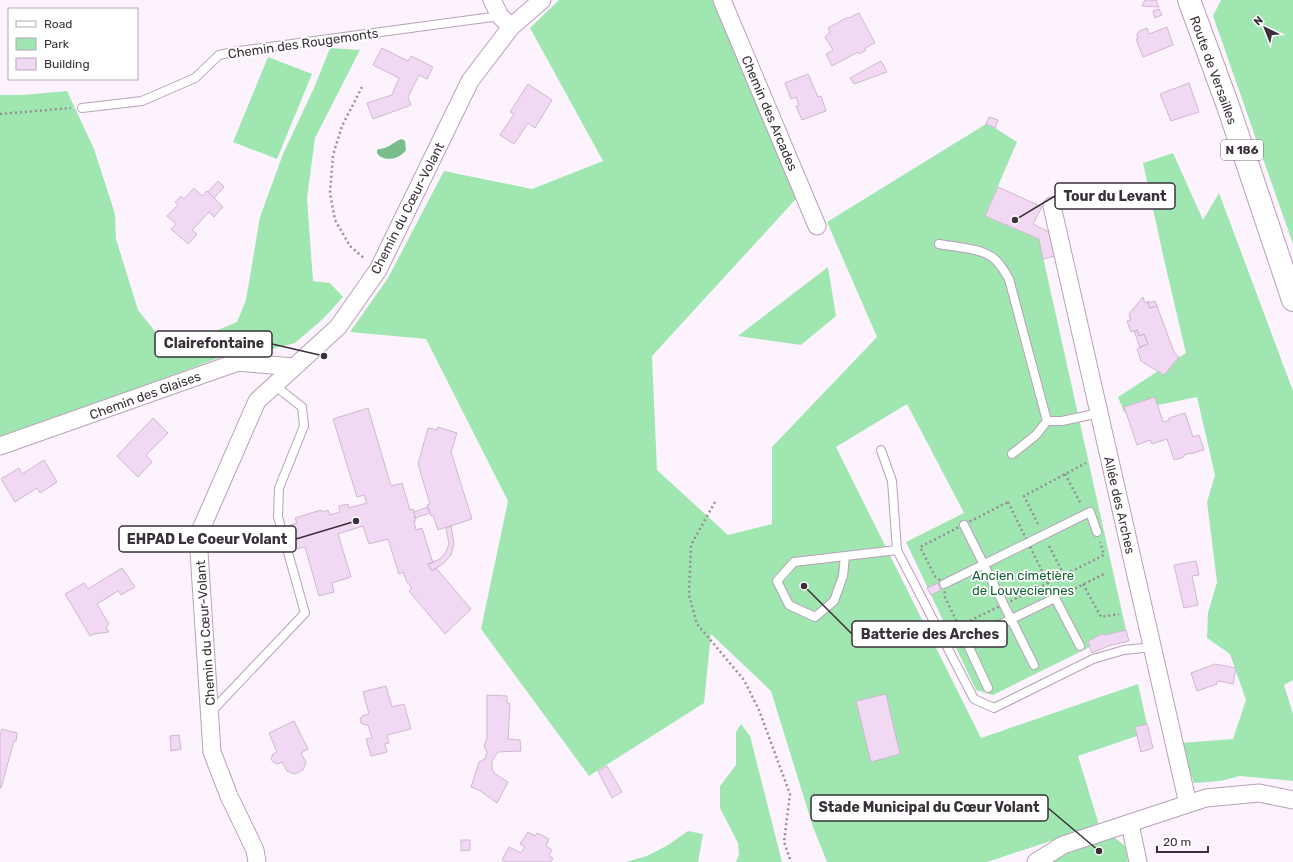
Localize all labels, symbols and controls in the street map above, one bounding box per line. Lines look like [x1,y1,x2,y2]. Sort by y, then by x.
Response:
legend [8,8,138,80]
north arrow [1245,8,1285,48]
street label: Route de Versailles [1187,14,1240,127]
text: N [1251,14,1266,29]
text: Road [44,17,72,31]
street label: Chemin des Rougemonts [227,25,380,62]
text: Park [44,37,70,51]
street label: Chemin des Arcades [738,53,801,173]
text: Building [44,57,90,71]
street label: Chemin du Cœur-Volant [368,140,447,277]
road number: N 186 [1221,140,1263,160]
callout: Tour du Levant [1055,183,1175,209]
text: Tour du Levant [1063,188,1167,205]
callout: Clairefontaine [155,331,272,357]
text: Clairefontaine [164,335,264,352]
street label: Chemin des Glaises [87,368,203,423]
street label: Allée des Arches [1101,455,1138,556]
callout: EHPAD Le Coeur Volant [119,526,296,552]
text: EHPAD Le Coeur Volant [127,531,288,548]
street label: Chemin du Cœur-Volant [193,560,218,706]
park label: Ancien cimetière de Louveciennes [972,568,1074,598]
callout: Batterie des Arches [852,621,1007,647]
text: Batterie des Arches [861,626,999,643]
callout: Stade Municipal du Cœur Volant [811,795,1048,821]
text: Stade Municipal du Cœur Volant [819,799,1040,816]
scale bar [1157,828,1208,854]
text: 20 m [1163,835,1191,849]

